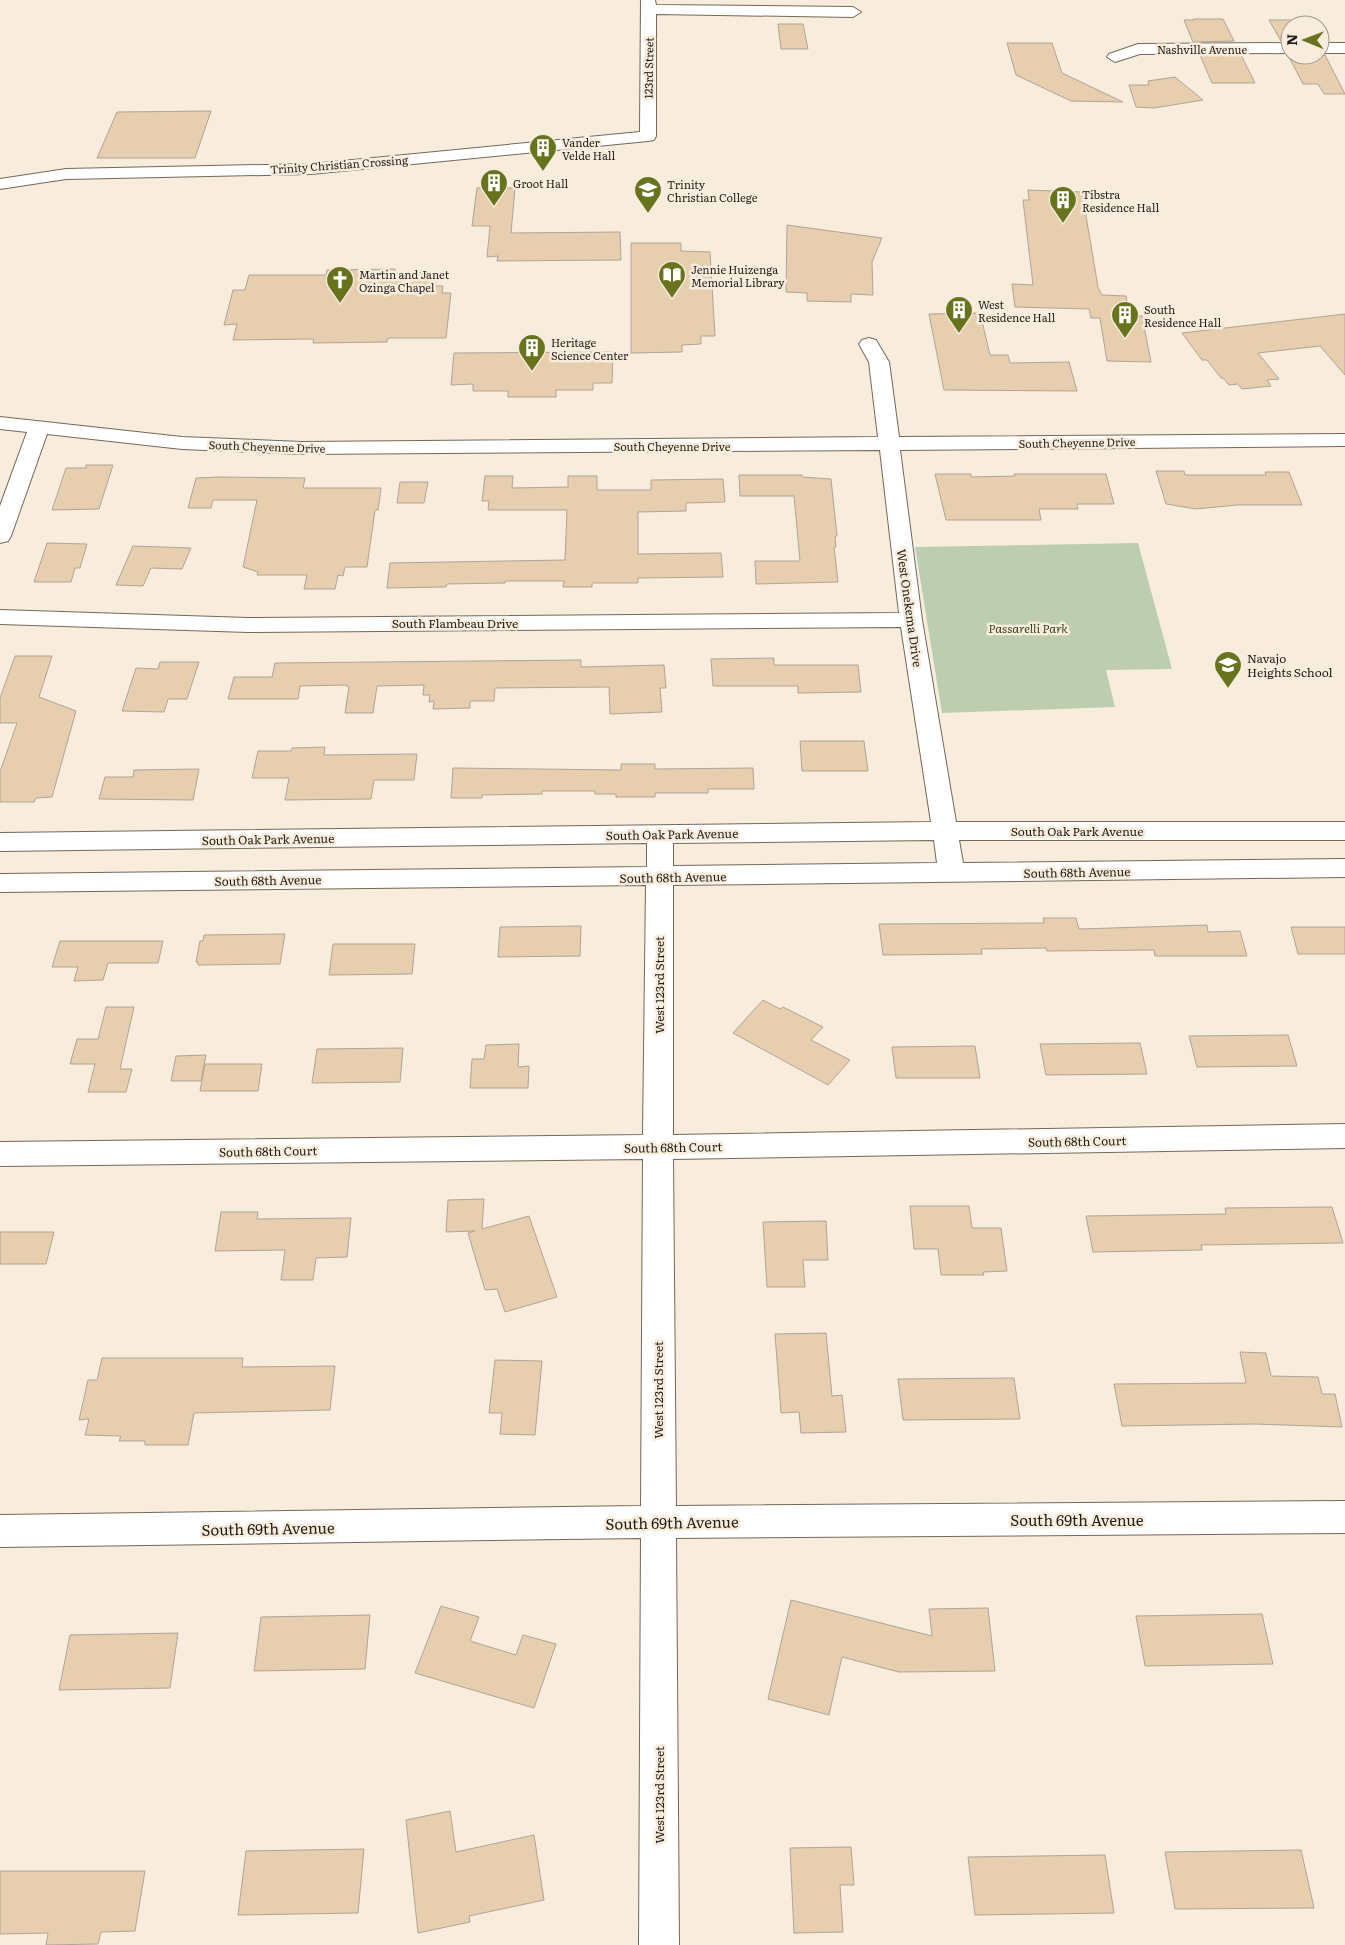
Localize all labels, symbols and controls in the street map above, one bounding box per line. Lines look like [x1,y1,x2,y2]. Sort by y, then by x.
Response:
north arrow [1280,15,1330,65]
text: N [1281,33,1301,46]
street label: 123rd Street [639,37,657,99]
street label: Nashville Avenue [1157,41,1247,57]
building icon: Vander Velde Hall [528,133,558,172]
place label: Vander Velde Hall [562,134,616,163]
street label: Trinity Christian Crossing [269,151,409,177]
building icon: Groot Hall [479,168,509,207]
place label: Groot Hall [513,175,569,191]
school or university icon: Trinity Christian College [633,175,663,214]
place label: Trinity Christian College [667,176,758,205]
building icon: Tibstra Residence Hall [1048,185,1078,224]
place label: Tibstra Residence Hall [1082,186,1159,215]
library icon: Jennie Huizenga Memorial Library [657,260,687,299]
place label: Jennie Huizenga Memorial Library [691,261,785,290]
church icon: Martin and Janet Ozinga Chapel [325,265,355,304]
place label: Martin and Janet Ozinga Chapel [359,266,450,295]
building icon: West Residence Hall [944,295,974,334]
place label: West Residence Hall [978,296,1055,325]
building icon: South Residence Hall [1110,300,1140,339]
place label: South Residence Hall [1144,301,1221,330]
building icon: Heritage Science Center [517,333,547,372]
place label: Heritage Science Center [551,334,629,363]
street label: South Cheyenne Drive [1018,433,1136,451]
street label: South Cheyenne Drive [208,436,326,456]
street label: South Cheyenne Drive [614,438,731,454]
street label: West Onekema Drive [893,548,927,668]
street label: South Flambeau Drive [392,614,518,632]
park label: Passarelli Park [988,619,1068,637]
place label: Navajo Heights School [1247,649,1333,681]
school or university icon: Navajo Heights School [1213,650,1243,689]
street label: South Oak Park Avenue [1011,822,1143,840]
street label: South Oak Park Avenue [605,824,739,844]
street label: South Oak Park Avenue [201,829,335,849]
street label: South 68th Avenue [1023,862,1131,882]
street label: South 68th Avenue [619,867,727,887]
street label: South 68th Avenue [214,870,322,890]
street label: West 123rd Street [650,936,668,1034]
street label: South 68th Court [1028,1131,1126,1151]
street label: South 68th Court [624,1137,722,1157]
street label: South 68th Court [219,1141,317,1161]
street label: West 123rd Street [649,1341,667,1439]
street label: South 69th Avenue [1010,1508,1144,1531]
street label: South 69th Avenue [605,1509,739,1535]
street label: South 69th Avenue [201,1515,335,1541]
street label: West 123rd Street [650,1746,668,1844]

